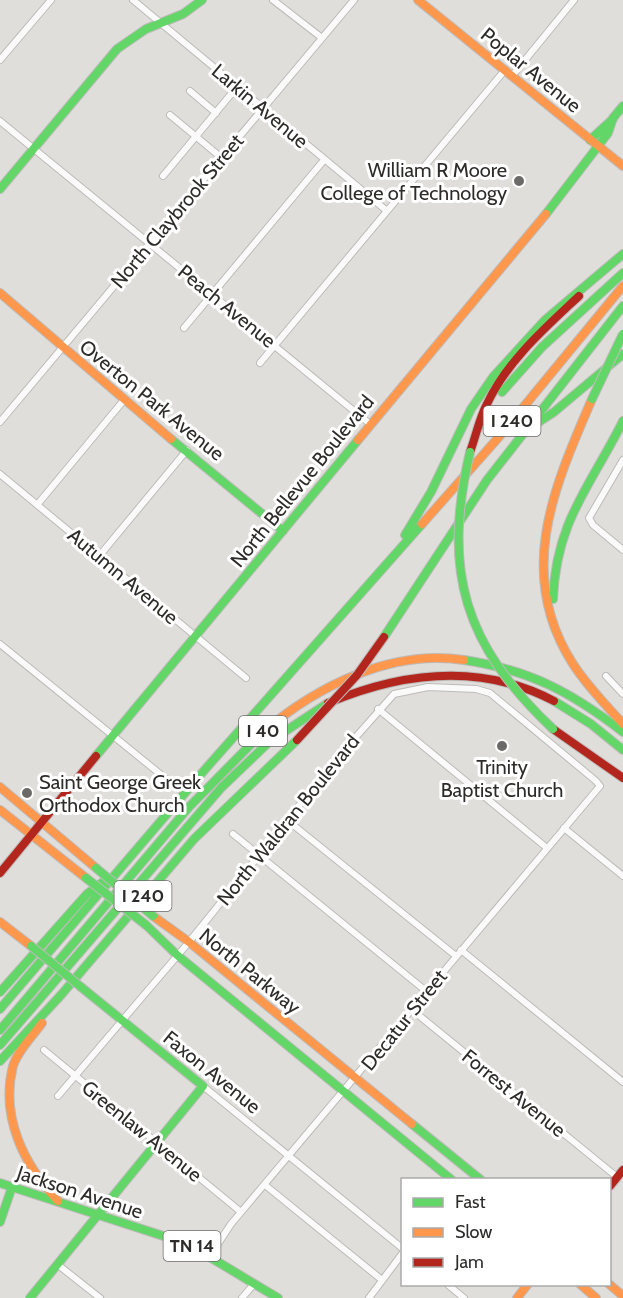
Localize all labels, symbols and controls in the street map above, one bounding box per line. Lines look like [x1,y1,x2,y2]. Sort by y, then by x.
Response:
street label: Poplar Avenue [476,22,586,118]
street label: Larkin Avenue [207,59,313,153]
street label: North Claybrook Street [106,129,249,293]
place label: William R Moore College of Technology [321,158,507,205]
marker: William R Moore College of Technology [512,174,526,188]
street label: Peach Avenue [173,259,281,353]
street label: Overton Park Avenue [75,334,229,466]
street label: North Bellevue Boulevard [225,390,379,572]
road number: I 240 [484,406,540,436]
street label: Autumn Avenue [63,523,183,629]
road number: I 40 [239,716,287,746]
street label: North Waldran Boulevard [212,730,364,910]
marker: Trinity Baptist Church [495,739,509,753]
place label: Trinity Baptist Church [441,755,563,802]
place label: Saint George Greek Orthodox Church [39,770,201,817]
marker: Saint George Greek Orthodox Church [20,786,34,800]
road number: I 240 [114,881,172,911]
street label: North Parkway [195,923,305,1019]
street label: Decatur Street [356,965,452,1075]
street label: Faxon Avenue [159,1026,265,1118]
street label: Forrest Avenue [457,1044,571,1142]
street label: Greenlaw Avenue [77,1075,207,1187]
street label: Jackson Avenue [13,1160,146,1224]
legend [401,1178,611,1286]
text: Fast [455,1191,486,1213]
text: Slow [455,1221,492,1243]
road number: TN 14 [164,1231,220,1261]
text: Jam [454,1251,484,1273]

